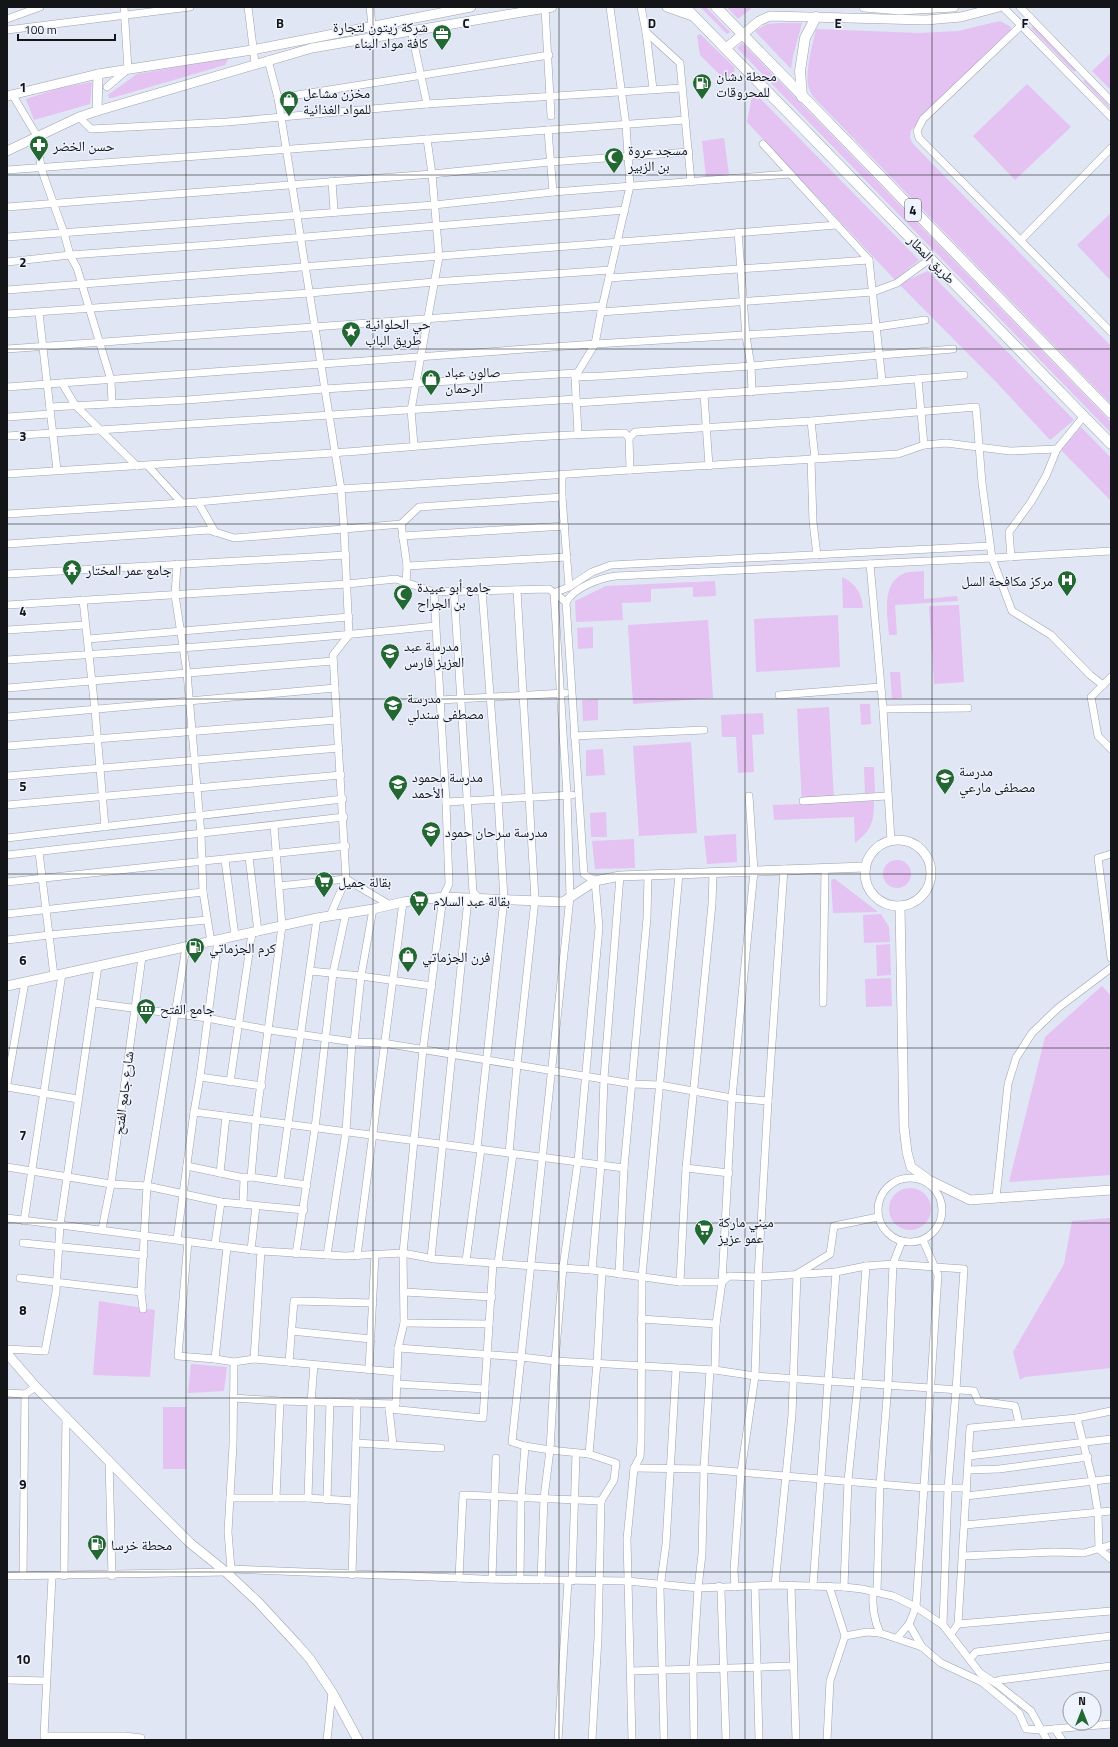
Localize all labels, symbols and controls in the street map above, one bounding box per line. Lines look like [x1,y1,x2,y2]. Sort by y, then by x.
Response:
text: B [276,13,284,33]
text: C [462,13,470,33]
text: D [648,13,656,33]
text: E [834,13,842,33]
text: F [1022,13,1029,33]
scale bar [18,16,115,42]
place label: شركة زيتون لتجارة كافة مواد البناء [333,16,428,53]
text: 100 m [24,20,57,39]
office icon: شركة زيتون لتجارة كافة مواد البناء [431,23,453,51]
place label: محطة دشان للمحروقات [716,65,777,102]
fuel station icon: محطة دشان للمحروقات [691,72,713,100]
text: 1 [19,77,27,97]
place label: مخزن مشاعل للمواد الغذائية [303,82,371,119]
shop icon: مخزن مشاعل للمواد الغذائية [278,89,300,117]
pharmacy icon: حسن الخضر [28,134,50,162]
place label: حسن الخضر [52,135,115,156]
place label: مسجد عروة بن الزبير [627,139,688,176]
mosque icon: مسجد عروة بن الزبير [603,146,625,174]
road number: 4 [905,199,921,221]
street label: طريق المطار [902,229,961,288]
text: 2 [19,252,27,272]
place label: حي الحلوانية طريق الباب [365,313,431,350]
place icon: حي الحلوانية طريق الباب [340,320,362,348]
place label: صالون عباد الرحمان [445,361,501,398]
shop icon: صالون عباد الرحمان [420,368,442,396]
text: 3 [19,426,27,446]
temple icon: جامع عمر المختار [61,558,83,586]
place label: جامع عمر المختار [85,559,172,580]
hospital icon: مركز مكافحة السل [1056,569,1078,597]
place label: مركز مكافحة السل [962,570,1053,591]
place label: جامع أبو عبيدة بن الجراح [417,576,491,613]
mosque icon: جامع أبو عبيدة بن الجراح [392,583,414,611]
text: 4 [19,601,27,621]
place label: مدرسة عبد العزيز فارس [404,635,464,672]
school or university icon: مدرسة عبد العزيز فارس [379,642,401,670]
place label: مدرسة مصطفى سندلي [407,687,484,725]
school or university icon: مدرسة مصطفى سندلي [382,694,404,722]
place label: مدرسة مصطفى مارعي [959,760,1035,798]
place label: مدرسة محمود الأحمد [412,766,483,803]
school or university icon: مدرسة مصطفى مارعي [934,767,956,795]
school or university icon: مدرسة محمود الأحمد [387,773,409,801]
text: 5 [19,776,27,796]
school or university icon: مدرسة سرحان حمود [420,820,442,848]
place label: مدرسة سرحان حمود [445,821,548,842]
supermarket icon: بقالة جميل [313,870,335,898]
place label: بقالة جميل [338,871,391,892]
supermarket icon: بقالة عبد السلام [408,889,430,917]
place label: بقالة عبد السلام [433,890,510,911]
fuel station icon: كرم الجزماتي [184,936,206,964]
place label: كرم الجزماتي [209,937,276,959]
shop icon: فرن الجزماتي [397,945,419,973]
place label: فرن الجزماتي [422,946,491,968]
text: 6 [19,950,27,970]
museum icon: جامع الفتح [135,997,157,1025]
place label: جامع الفتح [160,998,215,1019]
street label: شارع جامع الفتح [107,1050,139,1136]
text: 7 [19,1125,27,1145]
place label: ميني ماركة عمو عزيز [717,1211,774,1248]
supermarket icon: ميني ماركة عمو عزيز [693,1218,715,1246]
text: 8 [19,1300,27,1320]
text: 9 [19,1474,27,1494]
fuel station icon: محطة خرسا [86,1533,108,1561]
place label: محطة خرسا [111,1534,172,1555]
text: 10 [16,1649,30,1669]
north arrow [1062,1691,1102,1731]
text: N [1078,1693,1086,1709]

